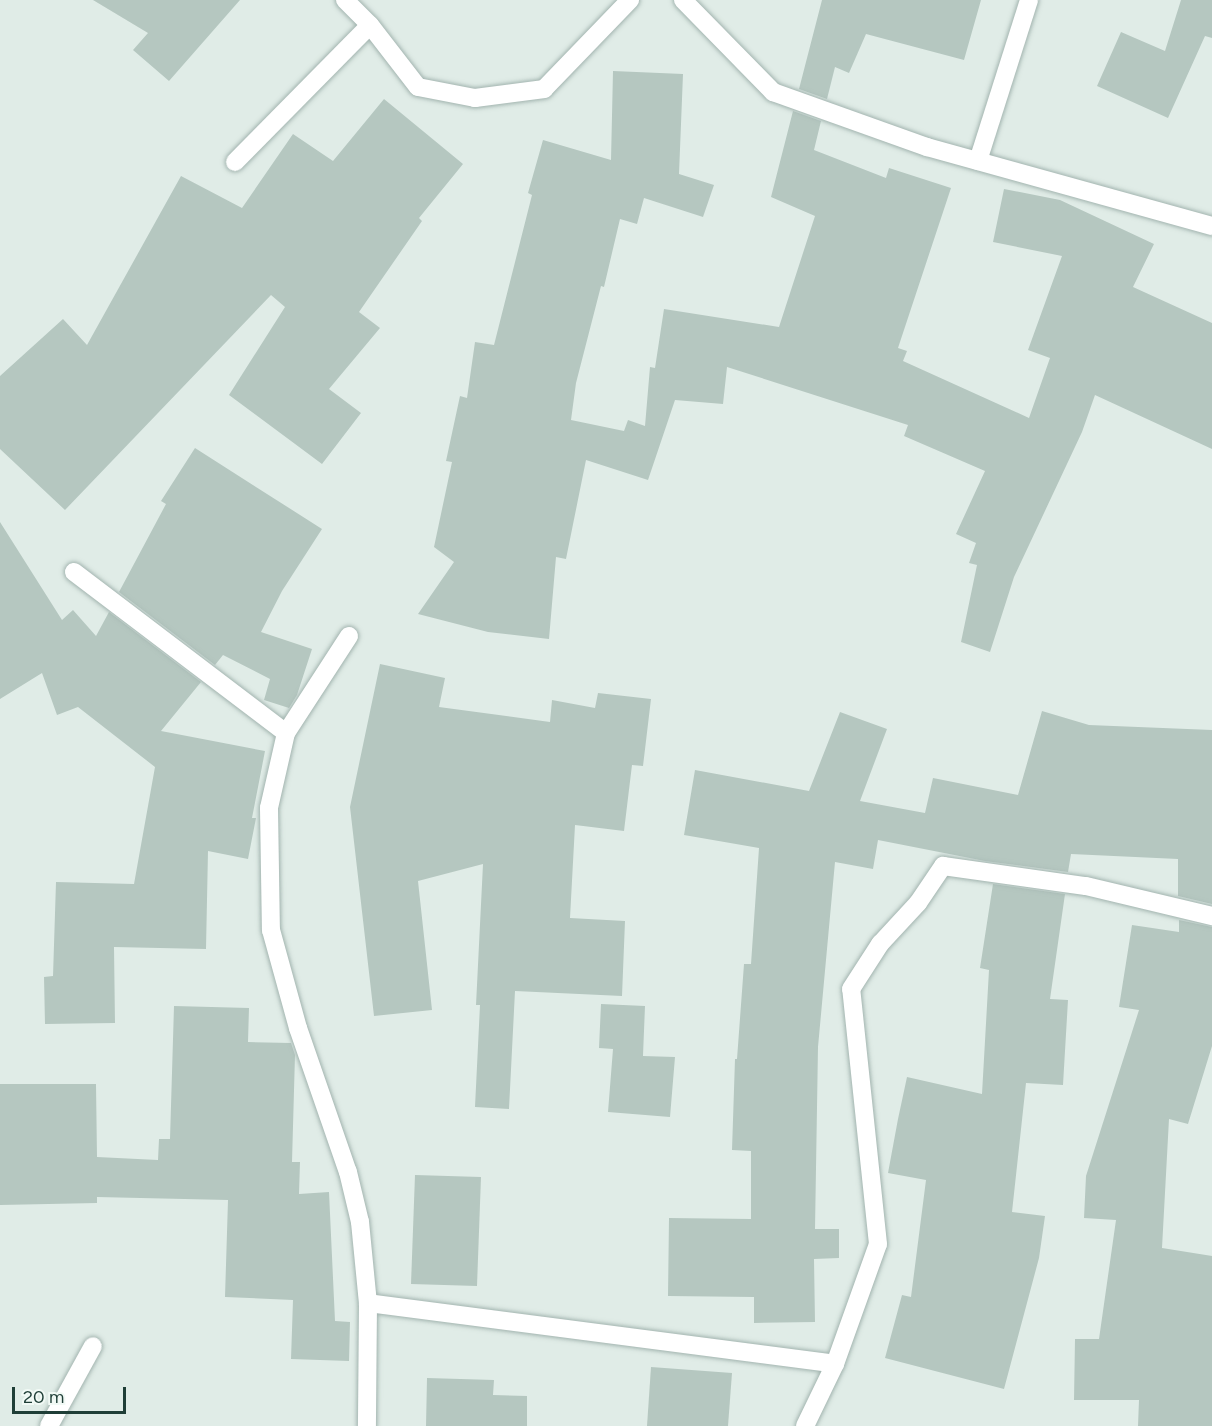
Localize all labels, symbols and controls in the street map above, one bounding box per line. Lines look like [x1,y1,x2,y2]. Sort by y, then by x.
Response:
scale bar [15,1375,129,1413]
text: 20 m [23,1386,64,1408]

